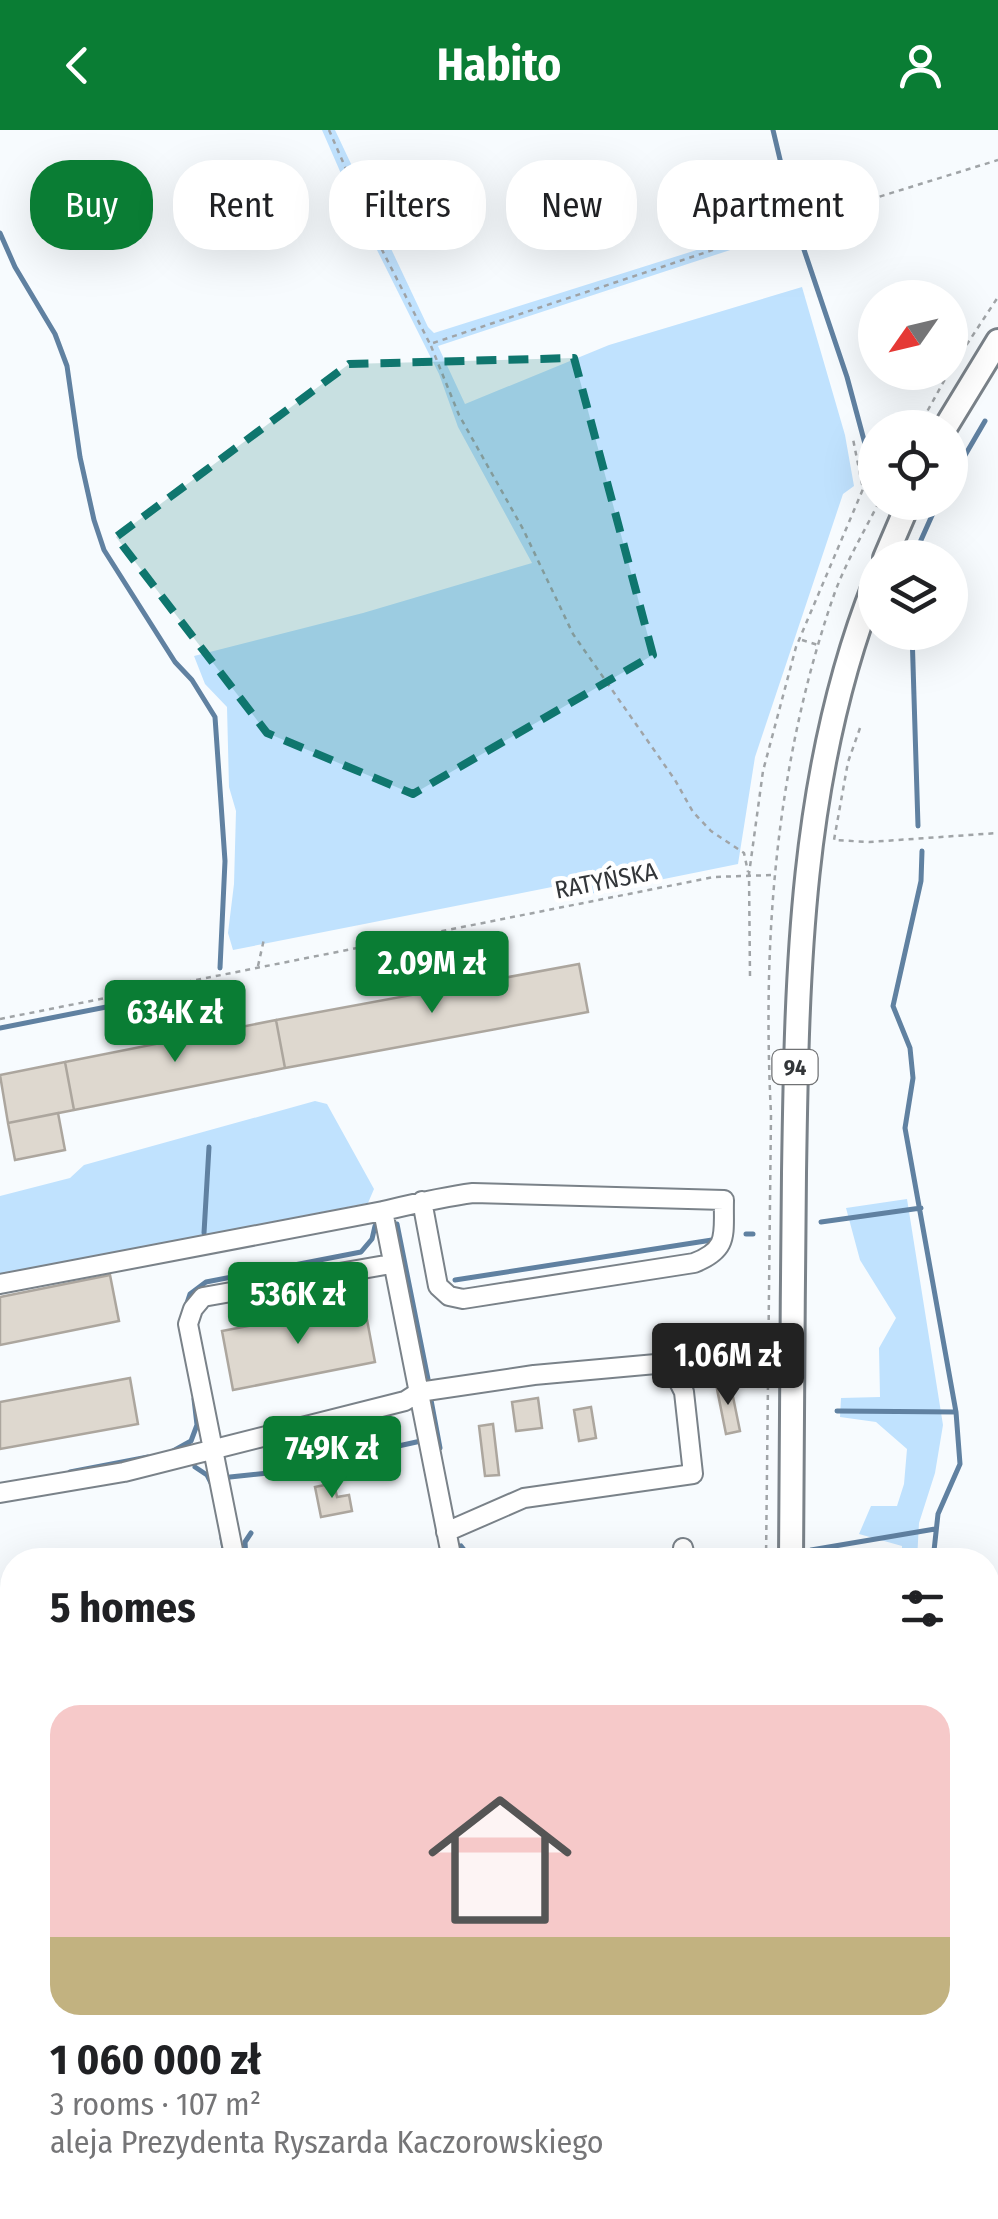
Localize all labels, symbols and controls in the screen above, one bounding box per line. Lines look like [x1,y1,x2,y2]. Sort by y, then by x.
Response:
icon: back [50,38,105,93]
text: Habito [437,38,561,92]
icon: person [893,38,948,93]
chip: Buy [30,160,153,250]
chip: Rent [173,160,309,250]
chip: Filters [329,160,486,250]
chip: New [506,160,637,250]
chip: Apartment [657,160,879,250]
north arrow [858,280,968,390]
map controls [858,280,968,650]
button: locate [858,410,968,520]
button: layers [858,540,968,650]
street label: RATYŃSKA [552,855,660,906]
pin: 2.09M zł [329,931,535,1016]
text: 2.09M zł [378,944,486,982]
pin: 634K zł [83,980,267,1065]
text: 634K zł [127,993,223,1031]
road number: 94 [772,1050,818,1084]
pin: 536K zł [206,1262,390,1347]
text: 536K zł [250,1275,346,1313]
pin: 1.06M zł [625,1323,831,1408]
text: 1.06M zł [674,1336,782,1374]
pin: 749K zł [240,1416,424,1501]
text: 749K zł [285,1429,379,1467]
icon: filters [895,1581,950,1636]
text: 5 homes [50,1583,196,1633]
icon: home [410,1770,590,1950]
text: 1 060 000 zł [50,2035,262,2085]
text: 3 rooms · 107 m² [50,2085,261,2123]
text: aleja Prezydenta Ryszarda Kaczorowskiego [50,2123,604,2161]

